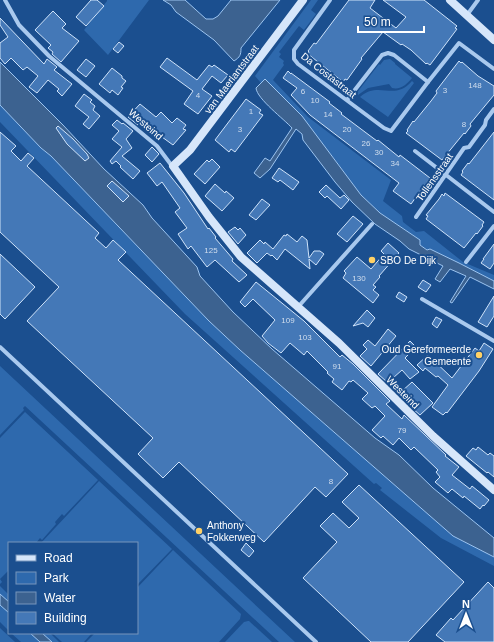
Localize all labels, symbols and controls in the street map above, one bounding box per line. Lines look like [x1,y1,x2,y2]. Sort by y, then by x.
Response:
scale bar [358,8,424,34]
text: 50 m [364,15,391,29]
street label: van Maerlantstraat [202,43,261,116]
street label: Da Costastraat [299,51,359,100]
house number: 148 [468,81,482,90]
house number: 3 [443,86,448,95]
house number: 6 [301,87,306,96]
house number: 4 [196,91,201,100]
house number: 10 [311,96,320,105]
street label: Westeind [126,107,165,142]
house number: 1 [249,107,254,116]
house number: 14 [324,110,333,119]
house number: 8 [462,120,467,129]
house number: 3 [238,125,243,134]
house number: 20 [343,125,352,134]
house number: 26 [362,139,371,148]
house number: 30 [375,148,384,157]
street label: Tollensstraat [414,151,455,203]
house number: 34 [391,159,400,168]
house number: 125 [204,246,218,255]
marker: SBO De Dijk [367,255,377,265]
place label: SBO De Dijk [380,255,437,266]
house number: 130 [352,274,366,283]
house number: 109 [281,316,295,325]
house number: 103 [298,333,312,342]
place label: Oud Gereformeerde Gemeente [382,344,471,367]
marker: Oud Gereformeerde Gemeente [474,350,484,360]
house number: 91 [333,362,342,371]
street label: Westeind [384,374,421,411]
house number: 79 [398,426,407,435]
house number: 8 [329,477,334,486]
place label: Anthony Fokkerweg [207,520,256,543]
marker: Anthony Fokkerweg [194,526,204,536]
legend [8,542,138,634]
text: Road [44,551,73,565]
text: Park [44,571,70,585]
text: Water [44,591,76,605]
north arrow [446,594,486,634]
text: N [462,598,470,610]
text: Building [44,611,87,625]

